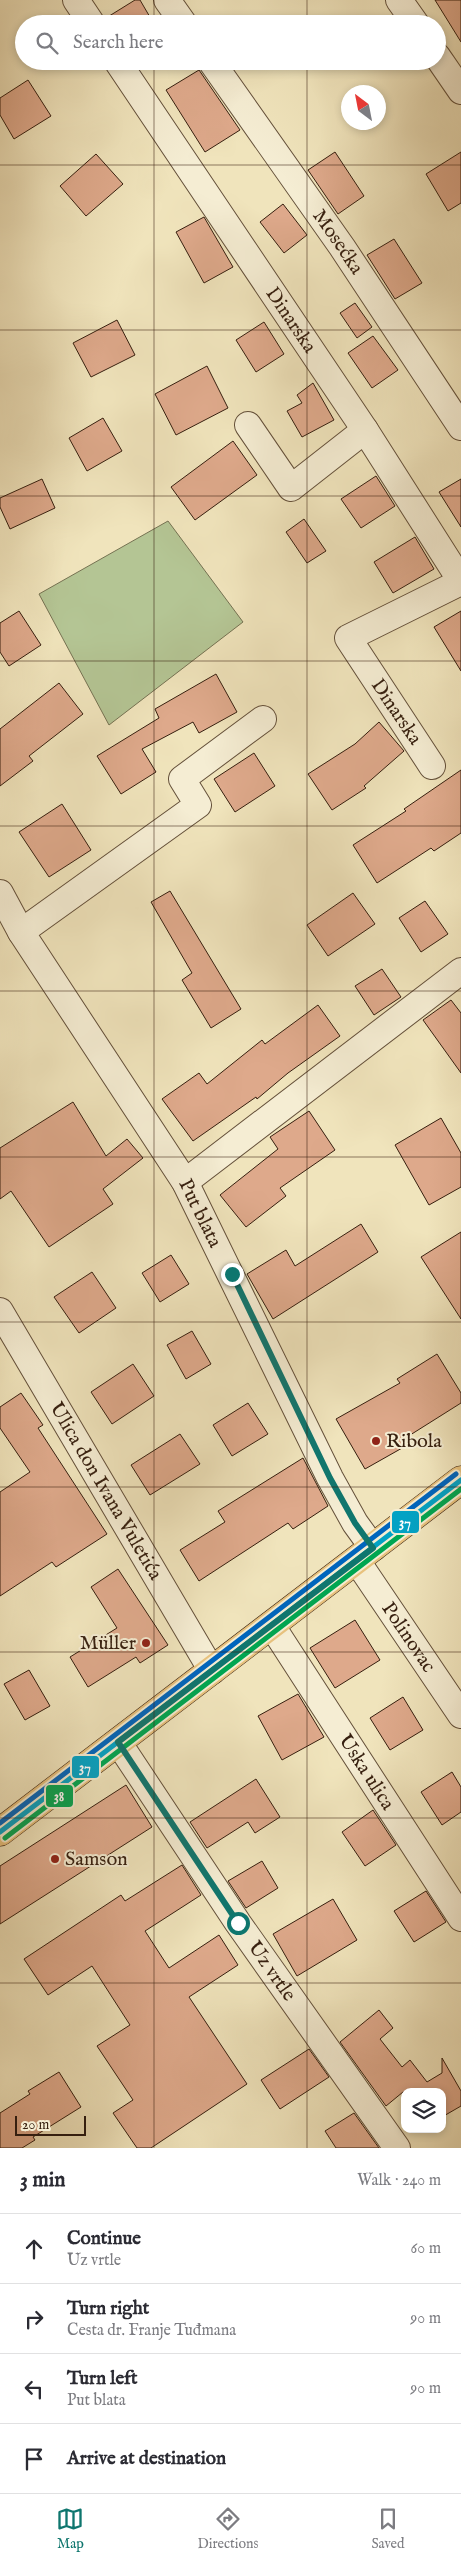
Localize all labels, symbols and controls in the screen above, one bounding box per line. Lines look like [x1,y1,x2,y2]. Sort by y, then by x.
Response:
search box [15,15,446,70]
icon: search [33,29,61,57]
text: Search here [73,31,164,55]
north arrow [341,85,386,130]
street label: Mosećka [307,204,369,279]
street label: Dinarska [260,282,322,358]
street label: Dinarska [365,674,427,750]
street label: Put blata [173,1175,228,1252]
route end [221,1263,244,1286]
street label: Ulica don Ivana Vuletića [44,1398,168,1585]
place label: Ribola [386,1429,442,1454]
marker: Ribola [370,1435,382,1447]
line badge: 37 [391,1510,420,1534]
text: 37 [399,1514,411,1532]
street label: Polinovac [376,1597,441,1677]
place label: Müller [80,1631,137,1656]
marker: Müller [140,1637,152,1649]
street label: Uska ulica [333,1729,400,1815]
line badge: 37 [71,1755,100,1779]
text: 37 [79,1759,91,1777]
line badge: 38 [45,1784,74,1808]
text: 38 [54,1788,65,1806]
place label: Samson [65,1847,128,1872]
marker: Samson [49,1853,61,1865]
route start [227,1912,250,1935]
street label: Uz vrtle [242,1936,302,2006]
map controls [401,2088,446,2133]
button: layers [401,2088,446,2133]
scale bar [15,2113,86,2136]
text: 20 m [22,2116,49,2134]
text: 3 min [20,2167,65,2194]
text: Walk · 240 m [357,2171,441,2191]
text: Continue [67,2227,141,2251]
icon: ahead [20,2235,48,2263]
text: 60 m [411,2239,441,2259]
text: Uz vrtle [67,2251,121,2271]
text: Turn right [67,2297,149,2321]
icon: right [20,2305,48,2333]
text: 90 m [410,2309,441,2329]
text: Cesta dr. Franje Tuđmana [67,2321,236,2341]
text: Turn left [67,2367,138,2391]
icon: left [20,2375,48,2403]
text: 90 m [410,2379,441,2399]
text: Put blata [67,2391,126,2411]
icon: arrive [20,2445,48,2473]
text: Arrive at destination [67,2447,226,2471]
tab: Map [56,2505,84,2553]
tab: Directions [197,2505,258,2553]
tab: Saved [371,2505,404,2553]

